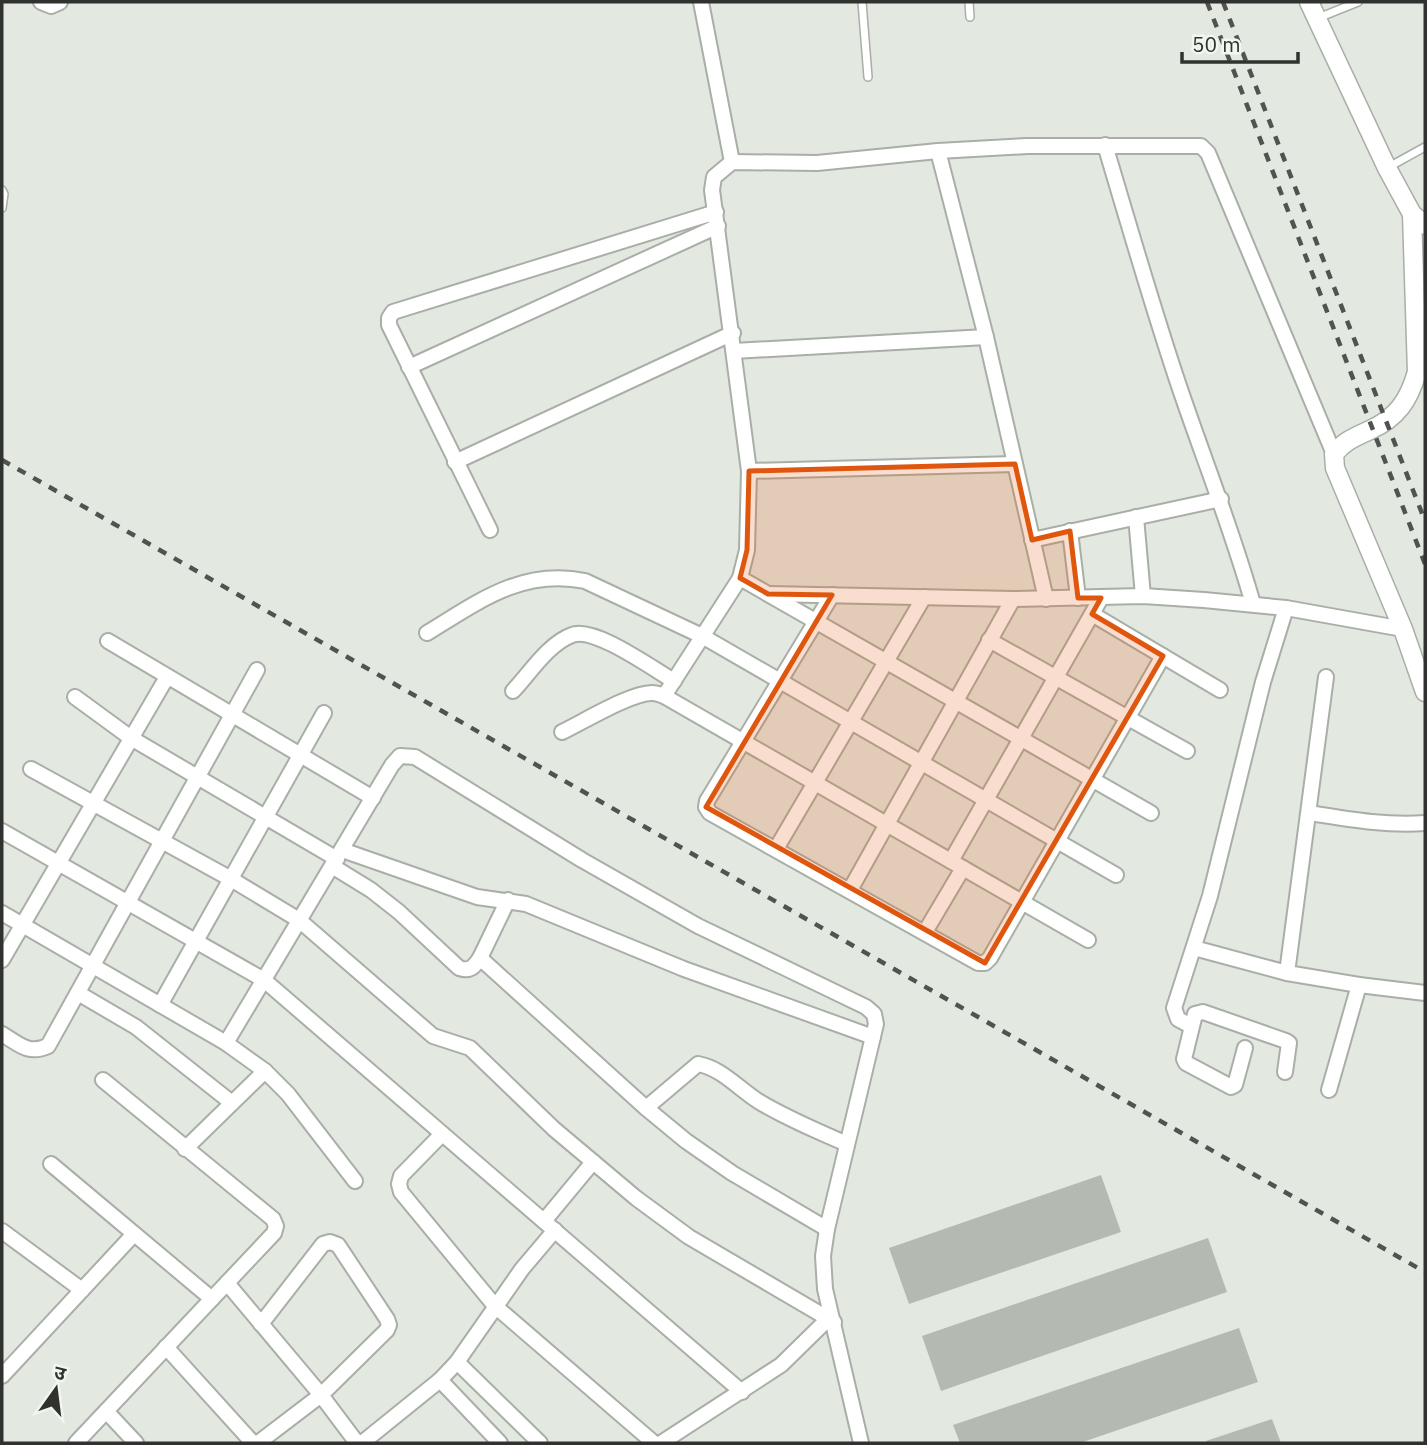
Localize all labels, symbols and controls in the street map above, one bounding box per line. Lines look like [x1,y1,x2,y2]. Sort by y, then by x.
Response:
scale bar [1182,21,1298,65]
text: 50 m [1192,30,1241,58]
north arrow [21,1354,91,1424]
text: उ [52,1360,69,1386]

